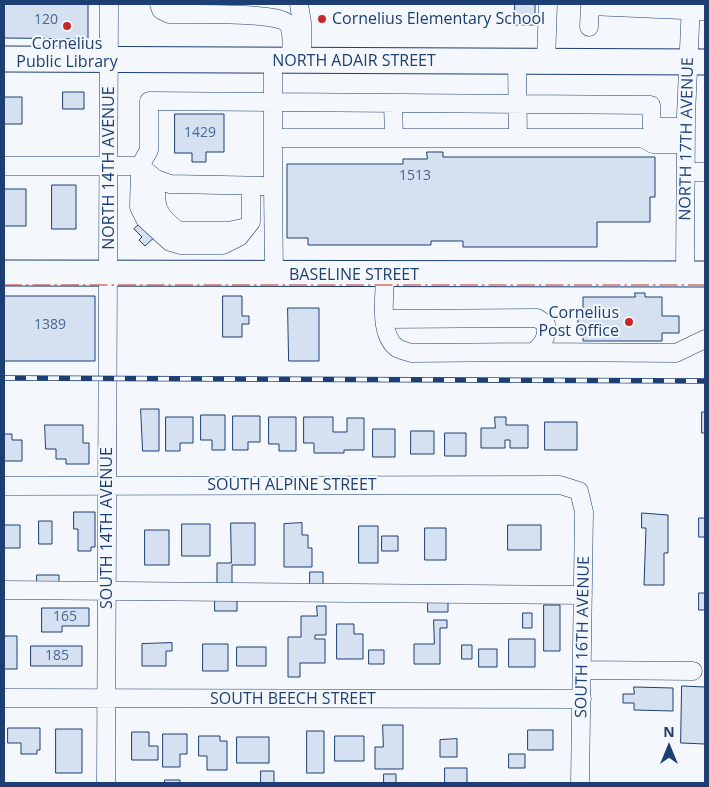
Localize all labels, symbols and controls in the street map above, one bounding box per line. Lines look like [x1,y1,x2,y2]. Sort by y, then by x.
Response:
place label: Cornelius Elementary School [332,9,545,29]
house number: 120 [34,12,58,28]
marker: Cornelius Elementary School [316,13,328,25]
marker: Cornelius Public Library [61,20,73,32]
place label: Cornelius Public Library [16,34,118,72]
street label: NORTH ADAIR STREET [272,51,436,71]
street label: NORTH 17TH AVENUE [676,57,698,221]
street label: NORTH 14TH AVENUE [99,86,119,250]
house number: 1429 [184,125,216,141]
house number: 1513 [399,168,431,184]
street label: BASELINE STREET [289,265,419,285]
place label: Cornelius Post Office [538,303,619,341]
marker: Cornelius Post Office [623,316,635,328]
house number: 1389 [34,317,66,333]
street label: SOUTH 14TH AVENUE [97,447,117,609]
street label: SOUTH ALPINE STREET [207,475,377,495]
street label: SOUTH 16TH AVENUE [572,556,594,718]
house number: 165 [53,609,77,625]
house number: 185 [45,648,69,664]
street label: SOUTH BEECH STREET [210,689,376,709]
north arrow [644,722,694,772]
text: N [663,722,675,741]

